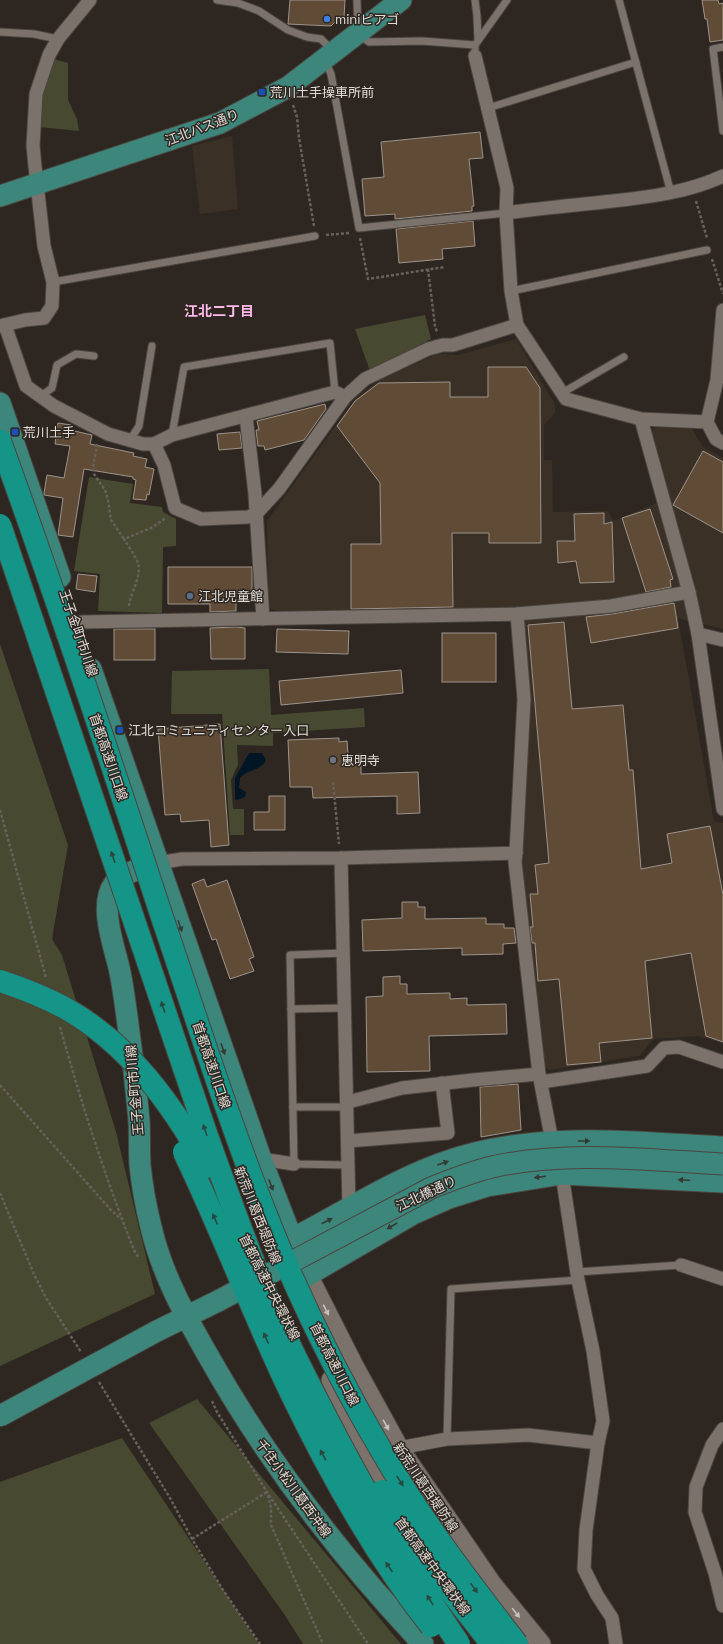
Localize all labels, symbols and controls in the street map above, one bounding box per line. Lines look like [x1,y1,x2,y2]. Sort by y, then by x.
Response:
place label: miniピアゴ [335,11,400,28]
marker: miniピアゴ [322,14,332,24]
place label: 荒川土手操車所前 [270,84,374,101]
marker: 荒川土手操車所前 [257,87,267,97]
street label: 江北バス通り [163,106,242,149]
district label: 江北二丁目 [184,302,254,320]
place label: 荒川土手 [23,424,75,441]
marker: 荒川土手 [10,427,20,437]
street label: 王子金町市川線 [56,587,101,679]
place label: 江北児童館 [198,588,263,605]
marker: 江北児童館 [185,591,195,601]
street label: 首都高速川口線 [86,711,131,803]
place label: 江北コミュニティセンター入口 [128,722,309,739]
marker: 江北コミュニティセンター入口 [115,725,125,735]
place label: 恵明寺 [341,752,380,769]
marker: 恵明寺 [328,755,338,765]
one-way arrow [110,851,116,863]
one-way arrow [177,921,183,933]
one-way arrow [160,1001,166,1013]
street label: 首都高速川口線 [189,1019,234,1111]
one-way arrow [220,1043,226,1055]
street label: 王子金町市川線 [122,1044,147,1136]
one-way arrow [202,1124,208,1136]
one-way arrow [578,1138,591,1144]
one-way arrow [437,1160,449,1166]
street label: 新荒川葛西堤防線 [230,1164,285,1267]
street label: 江北橋通り [393,1172,459,1215]
one-way arrow [534,1174,546,1180]
one-way arrow [677,1177,690,1183]
one-way arrow [269,1179,275,1191]
one-way arrow [212,1212,218,1224]
one-way arrow [321,1218,332,1224]
one-way arrow [386,1223,398,1230]
street label: 首都高速中央環状線 [235,1231,304,1343]
one-way arrow [323,1304,329,1316]
street label: 首都高速川口線 [306,1320,363,1409]
one-way arrow [263,1332,269,1344]
one-way arrow [383,1419,390,1431]
street label: 千住小松川葛西沖線 [252,1436,335,1541]
street label: 新荒川葛西堤防線 [389,1439,462,1535]
one-way arrow [320,1449,327,1461]
one-way arrow [397,1475,404,1487]
street label: 首都高速中央環状線 [391,1514,474,1619]
one-way arrow [385,1562,393,1572]
one-way arrow [470,1582,478,1593]
one-way arrow [426,1595,434,1605]
one-way arrow [511,1607,520,1618]

